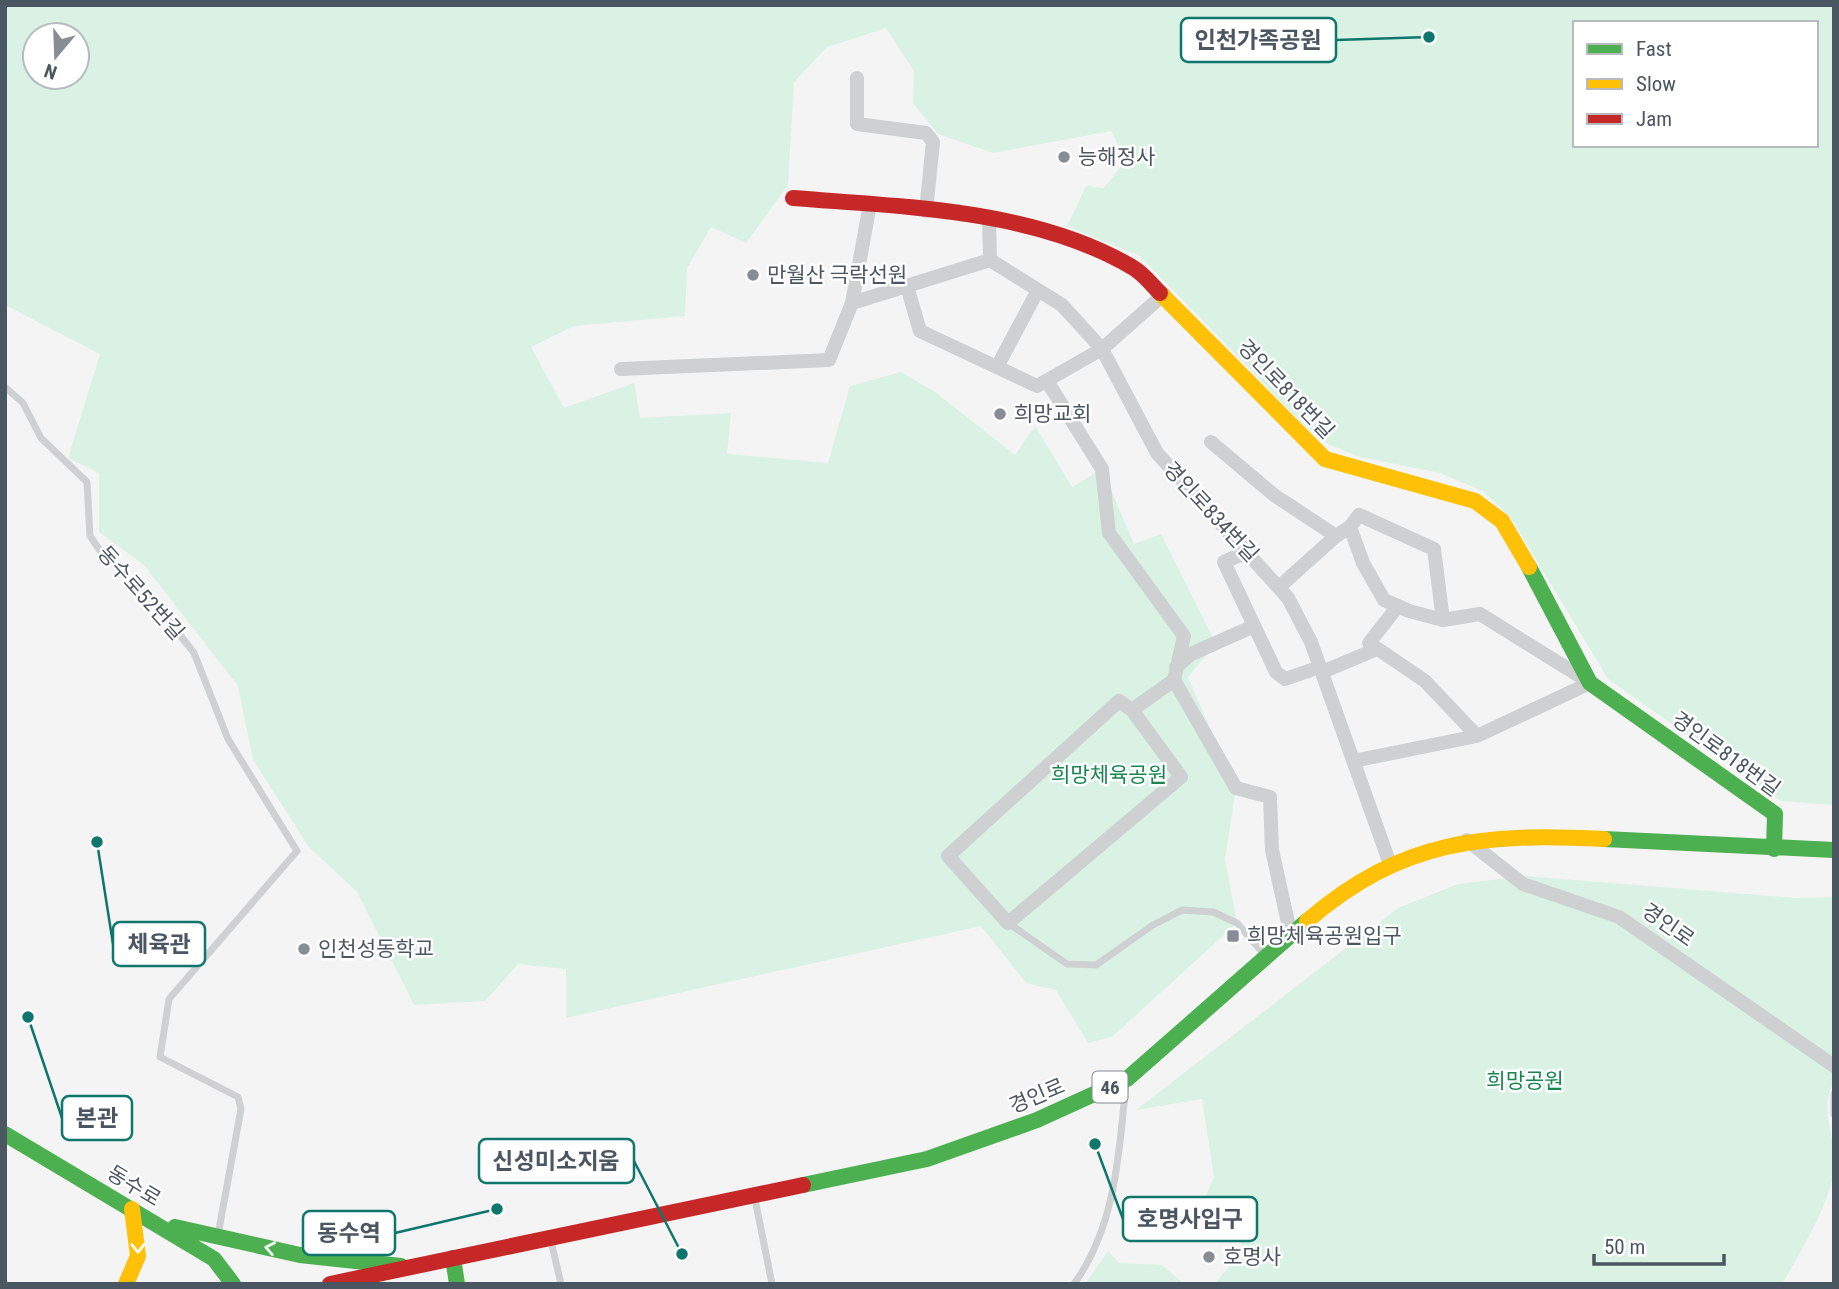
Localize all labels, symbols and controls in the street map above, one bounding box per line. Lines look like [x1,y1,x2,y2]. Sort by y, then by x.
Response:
callout: 인천가족공원 [1181,18,1336,62]
north arrow [21,21,91,91]
legend [1573,21,1818,147]
text: 인천가족공원 [1195,27,1321,54]
text: Fast [1636,37,1672,61]
text: N [41,59,60,84]
text: Slow [1636,72,1676,96]
text: Jam [1636,107,1672,131]
place label: 능해정사 [1078,145,1155,169]
marker: 능해정사 [1056,149,1072,165]
place label: 만월산 극락선원 [767,263,907,287]
marker: 만월산 극락선원 [745,267,761,283]
street label: 경인로818번길 [1233,335,1339,443]
place label: 희망교회 [1014,402,1091,426]
marker: 희망교회 [992,406,1008,422]
street label: 경인로834번길 [1159,457,1263,567]
street label: 동수로52번길 [93,541,189,645]
street label: 경인로818번길 [1667,707,1785,801]
park label: 희망체육공원 [1051,763,1167,787]
street label: 경인로 [1637,899,1699,951]
callout: 체육관 [113,922,205,966]
place label: 희망체육공원입구 [1247,924,1402,948]
marker: 희망체육공원입구 [1225,928,1241,944]
text: 체육관 [127,931,191,958]
place label: 인천성동학교 [318,937,434,961]
marker: 인천성동학교 [296,941,312,957]
park label: 희망공원 [1486,1069,1564,1093]
road number: 46 [1092,1072,1128,1102]
street label: 경인로 [1006,1074,1068,1118]
callout: 본관 [62,1096,132,1140]
text: 본관 [76,1105,118,1132]
callout: 신성미소지움 [479,1139,634,1183]
text: 신성미소지움 [493,1148,619,1175]
street label: 동수로 [103,1161,165,1211]
callout: 호명사입구 [1123,1197,1257,1241]
text: 호명사입구 [1137,1206,1243,1233]
callout: 동수역 [303,1211,395,1255]
text: 동수역 [317,1220,381,1247]
scale bar [1594,1222,1724,1266]
text: 50 m [1604,1235,1645,1259]
one-way arrow [264,1242,276,1257]
one-way arrow [130,1243,146,1254]
place label: 호명사 [1223,1245,1281,1269]
marker: 호명사 [1201,1249,1217,1265]

